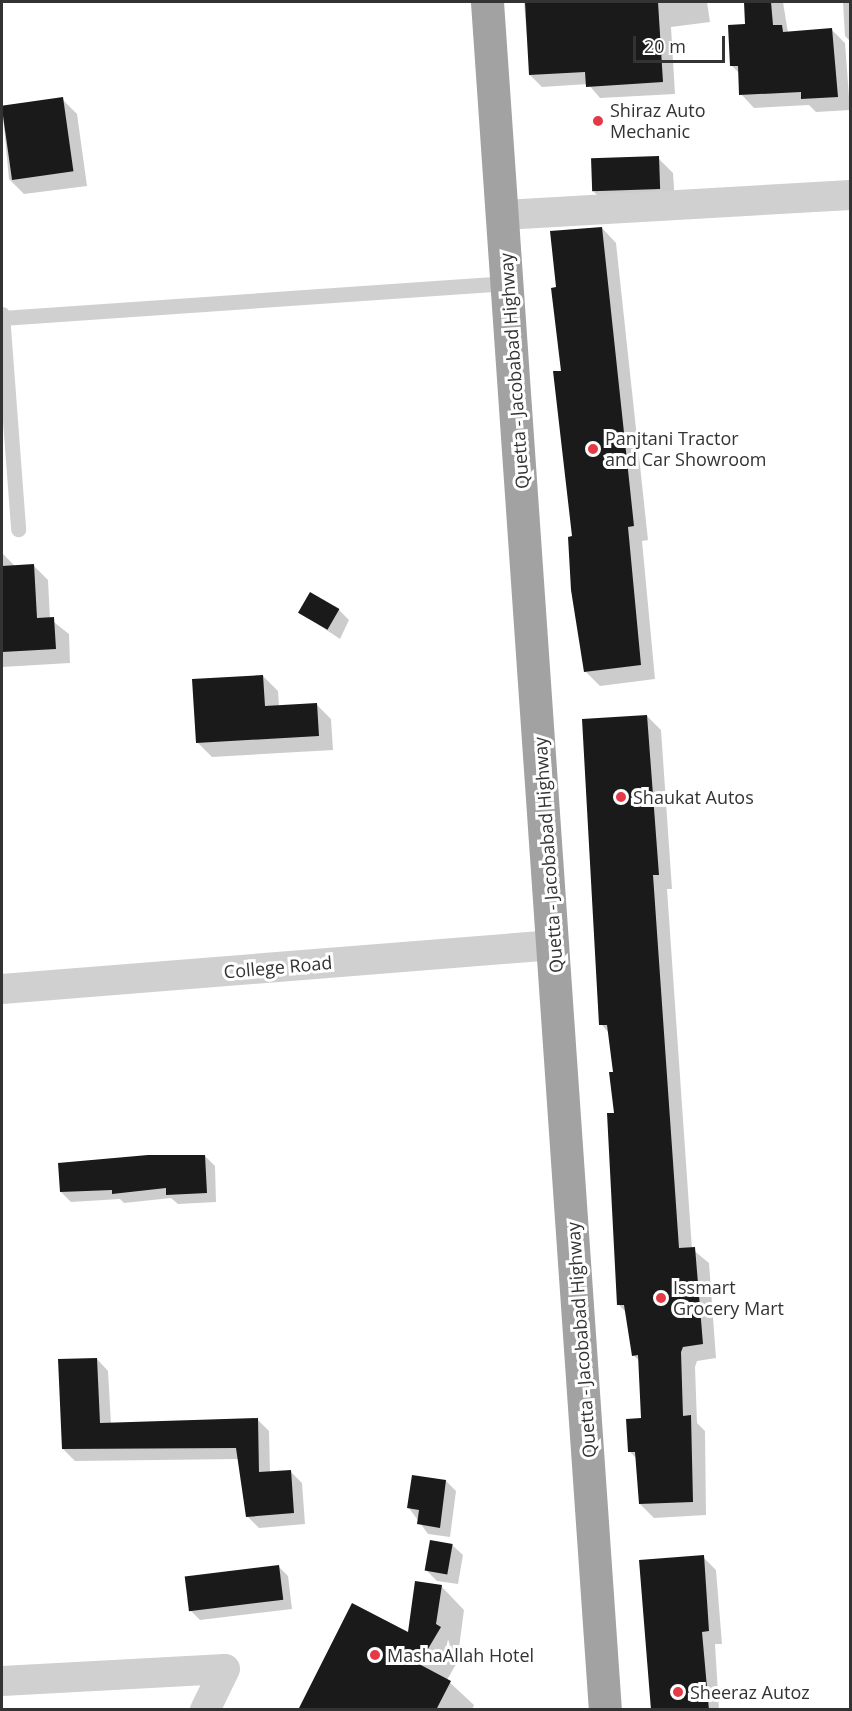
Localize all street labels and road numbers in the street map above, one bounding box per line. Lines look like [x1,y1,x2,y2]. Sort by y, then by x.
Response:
street label: Quetta - Jacobabad Highway [495,252,533,490]
street label: Quetta - Jacobabad Highway [529,736,567,974]
street label: College Road [223,951,333,983]
street label: Quetta - Jacobabad Highway [562,1221,600,1459]

